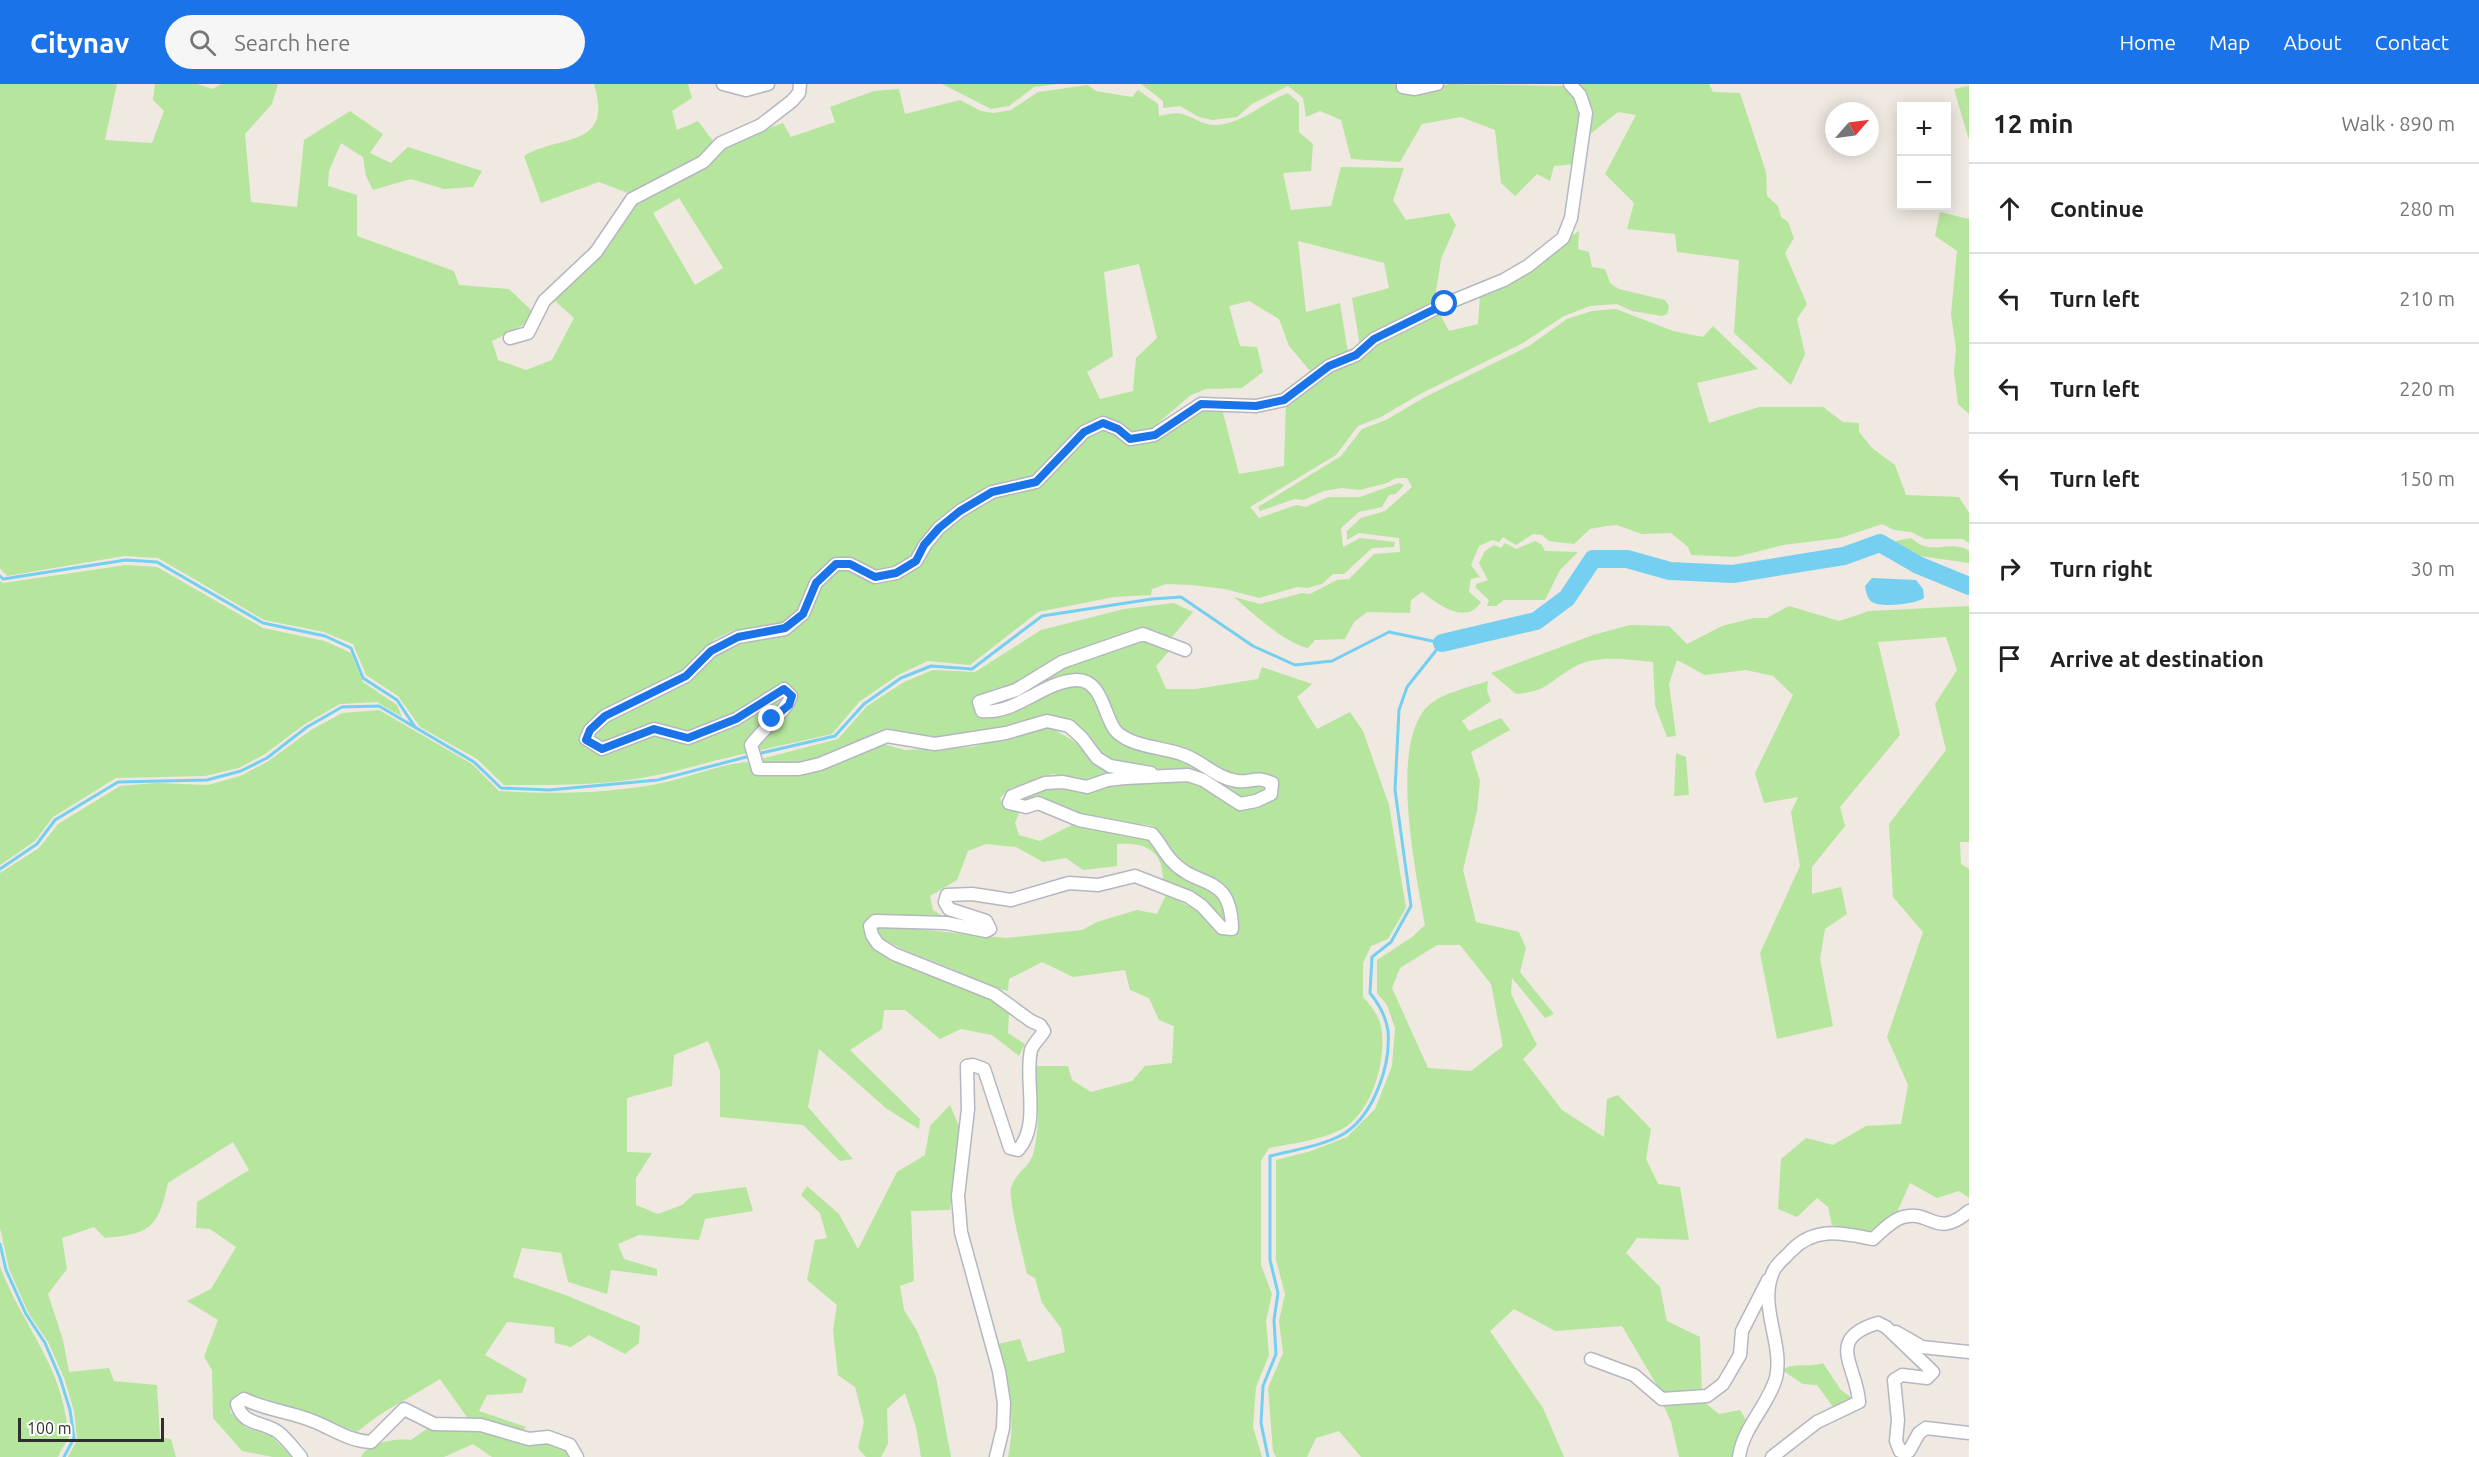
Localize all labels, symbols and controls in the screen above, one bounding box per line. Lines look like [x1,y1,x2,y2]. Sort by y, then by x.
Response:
search box [165,15,585,69]
icon: search [186,26,219,59]
text: Citynav [30,27,129,58]
text: Search here [234,30,350,55]
text: Home [2119,30,2176,54]
text: Map [2209,30,2250,54]
text: About [2283,30,2342,54]
text: Contact [2375,30,2449,54]
north arrow [1825,102,1879,156]
map controls [1897,102,1951,210]
button: + [1897,102,1951,156]
text: 12 min [1993,109,2073,138]
text: Walk · 890 m [2342,112,2455,135]
button: − [1897,156,1951,210]
icon: ahead [1993,192,2026,225]
text: Continue [2050,196,2144,221]
text: 280 m [2399,197,2455,220]
icon: left [1993,282,2026,315]
text: Turn left [2050,286,2140,311]
text: 210 m [2399,287,2455,310]
route start [1431,290,1457,316]
icon: left [1993,372,2026,405]
text: Turn left [2050,376,2140,401]
text: 220 m [2399,377,2455,400]
icon: left [1993,462,2026,495]
text: Turn left [2050,466,2140,491]
text: 150 m [2399,467,2455,490]
icon: right [1993,552,2026,585]
text: Turn right [2050,556,2152,581]
text: 30 m [2411,557,2455,580]
icon: arrive [1993,642,2026,675]
text: Arrive at destination [2050,646,2264,671]
route end [758,705,784,731]
scale bar [18,1415,164,1442]
text: 100 m [27,1419,72,1437]

